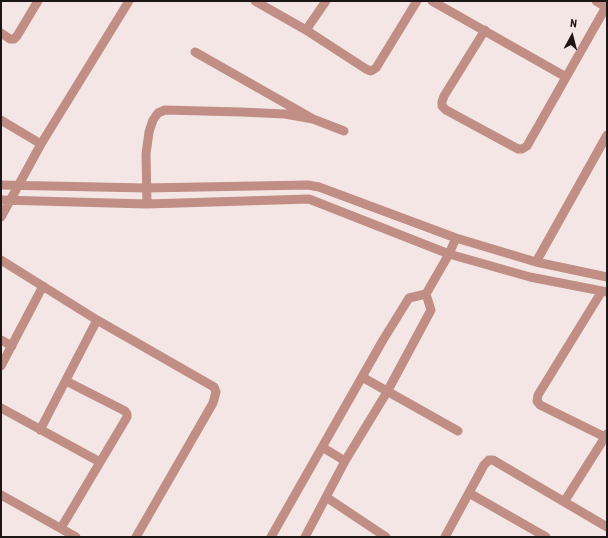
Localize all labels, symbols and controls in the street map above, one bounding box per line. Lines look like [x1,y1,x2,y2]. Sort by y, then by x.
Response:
north arrow [552,16,592,56]
text: N [569,17,578,30]

